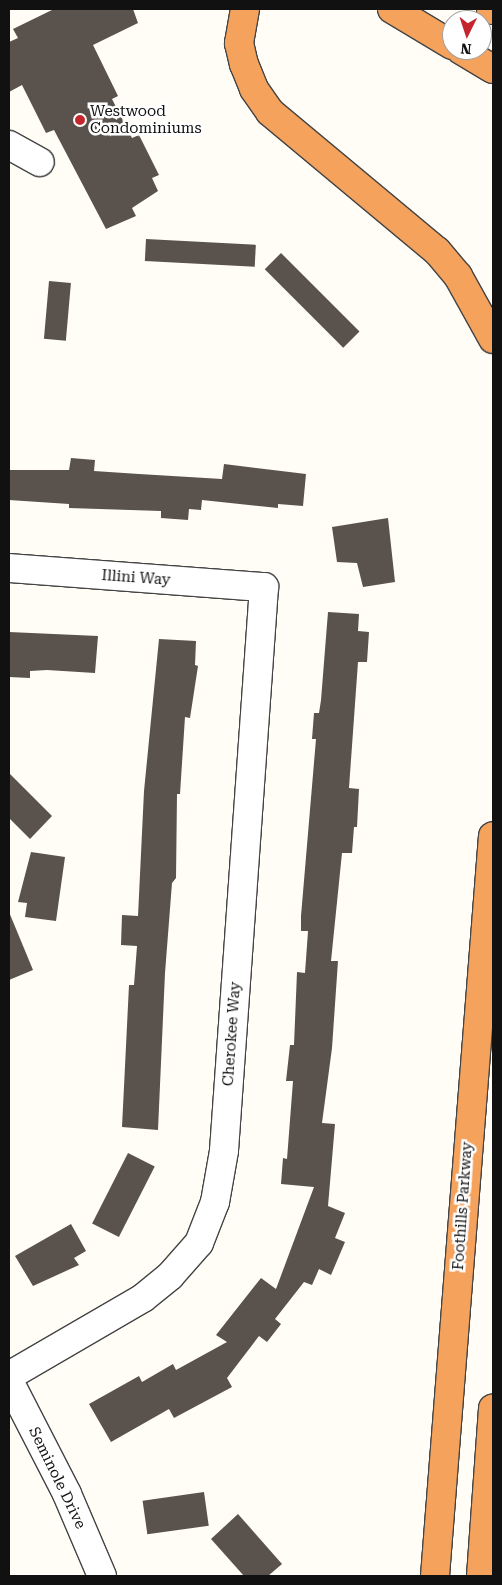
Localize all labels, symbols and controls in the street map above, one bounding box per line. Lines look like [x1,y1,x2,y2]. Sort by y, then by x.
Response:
north arrow [442,10,492,60]
text: N [460,41,472,57]
place label: Westwood Condominiums [90,102,202,137]
marker: Westwood Condominiums [74,114,86,126]
street label: Illini Way [101,567,171,589]
street label: Cherokee Way [219,981,245,1087]
street label: Foothills Parkway [450,1141,476,1271]
street label: Seminole Drive [25,1424,89,1532]

